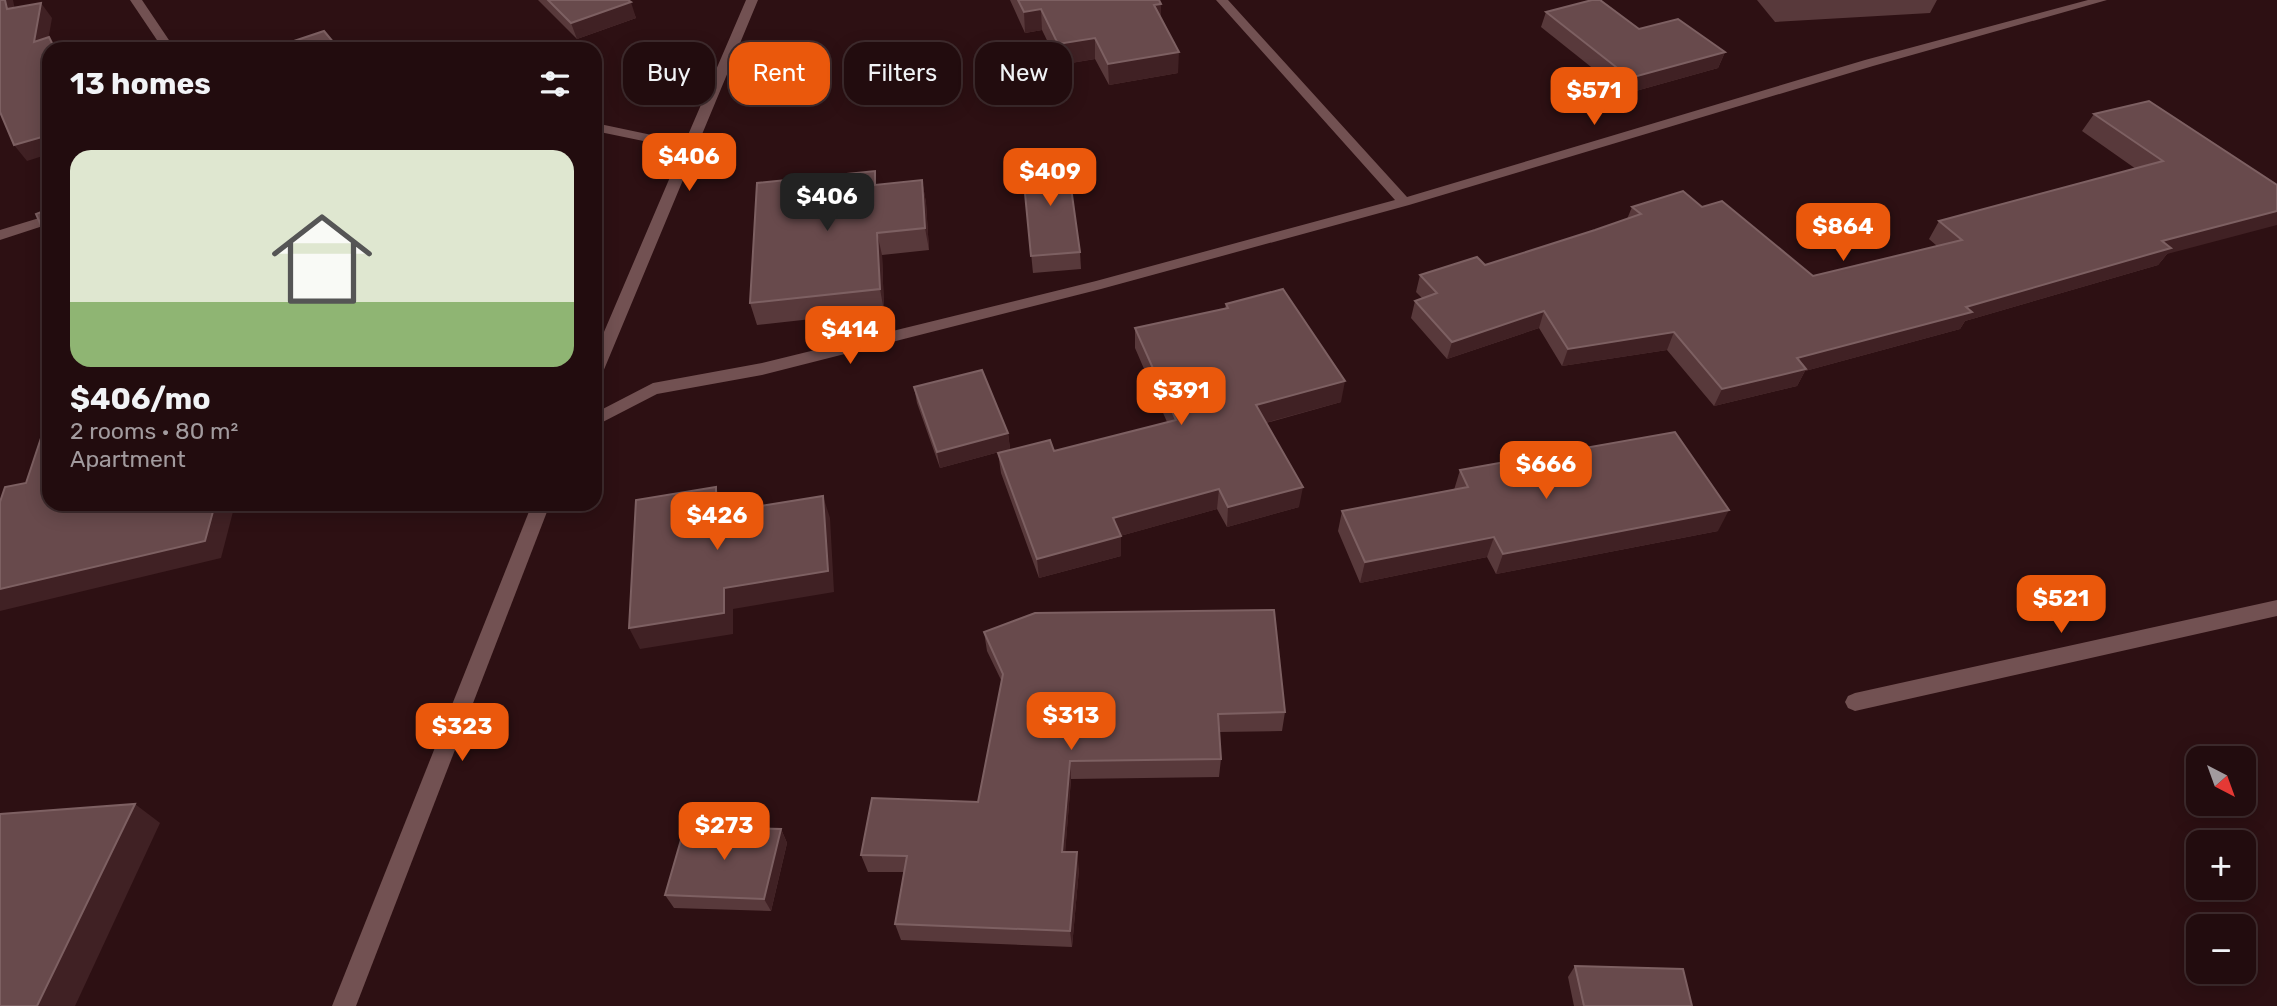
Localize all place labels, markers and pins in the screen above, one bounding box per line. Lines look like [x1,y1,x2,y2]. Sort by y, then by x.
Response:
pin: $571 [1553,68,1635,127]
pin: $406 [648,134,730,193]
pin: $409 [1009,148,1091,208]
pin: $406 [786,174,868,233]
pin: $864 [1802,204,1884,263]
pin: $414 [809,306,891,366]
pin: $391 [1140,368,1222,427]
pin: $666 [1505,442,1587,501]
pin: $426 [676,492,758,552]
pin: $521 [2020,576,2102,635]
pin: $313 [1030,692,1112,752]
pin: $323 [421,704,503,763]
pin: $273 [683,802,765,862]

